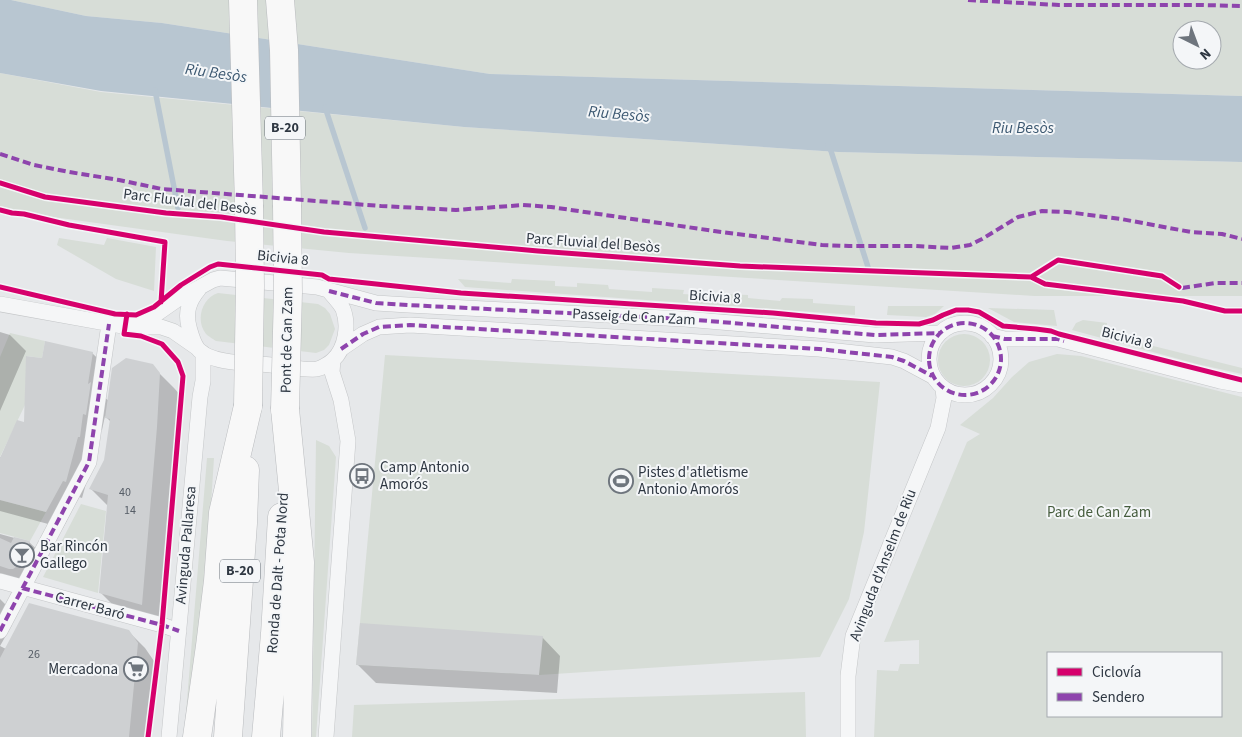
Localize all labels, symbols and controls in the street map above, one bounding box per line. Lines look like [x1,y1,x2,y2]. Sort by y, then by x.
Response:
north arrow [1172,20,1222,70]
text: N [1195,43,1215,64]
water label: Riu Besòs [184,58,249,88]
water label: Riu Besòs [587,100,651,128]
road number: B-20 [265,116,305,140]
water label: Riu Besòs [992,117,1055,139]
street label: Parc Fluvial del Besòs [122,183,258,221]
street label: Parc Fluvial del Besòs [525,228,661,258]
street label: Bicivia 8 [256,245,310,271]
street label: Bicivia 8 [688,285,742,309]
street label: Pont de Can Zam [276,287,298,393]
street label: Passeig de Can Zam [572,303,696,331]
street label: Bicivia 8 [1099,322,1155,354]
place label: Camp Antonio Amorós [380,457,469,495]
place label: Pistes d'atletisme Antonio Amorós [638,462,748,500]
bus stop icon: Camp Antonio Amorós [349,463,375,489]
sports icon: Pistes d'atletisme Antonio Amorós [608,468,634,494]
house number: 40 [119,484,131,501]
street label: Avinguda Pallaresa [170,485,202,605]
street label: Avinguda d'Anselm de Riu [844,486,922,644]
street label: Ronda de Dalt - Pota Nord [262,492,294,654]
house number: 14 [124,502,136,519]
park label: Parc de Can Zam [1047,502,1151,523]
place label: Bar Rincón Gallego [40,536,108,574]
bar icon: Bar Rincón Gallego [9,542,35,568]
road number: B-20 [220,560,260,582]
street label: Carrer Baró [53,587,127,625]
house number: 26 [28,646,40,663]
legend [1047,652,1222,717]
supermarket icon: Mercadona [123,656,149,682]
place label: Mercadona [48,659,118,680]
text: Ciclovía [1092,662,1141,683]
text: Sendero [1092,687,1145,708]

